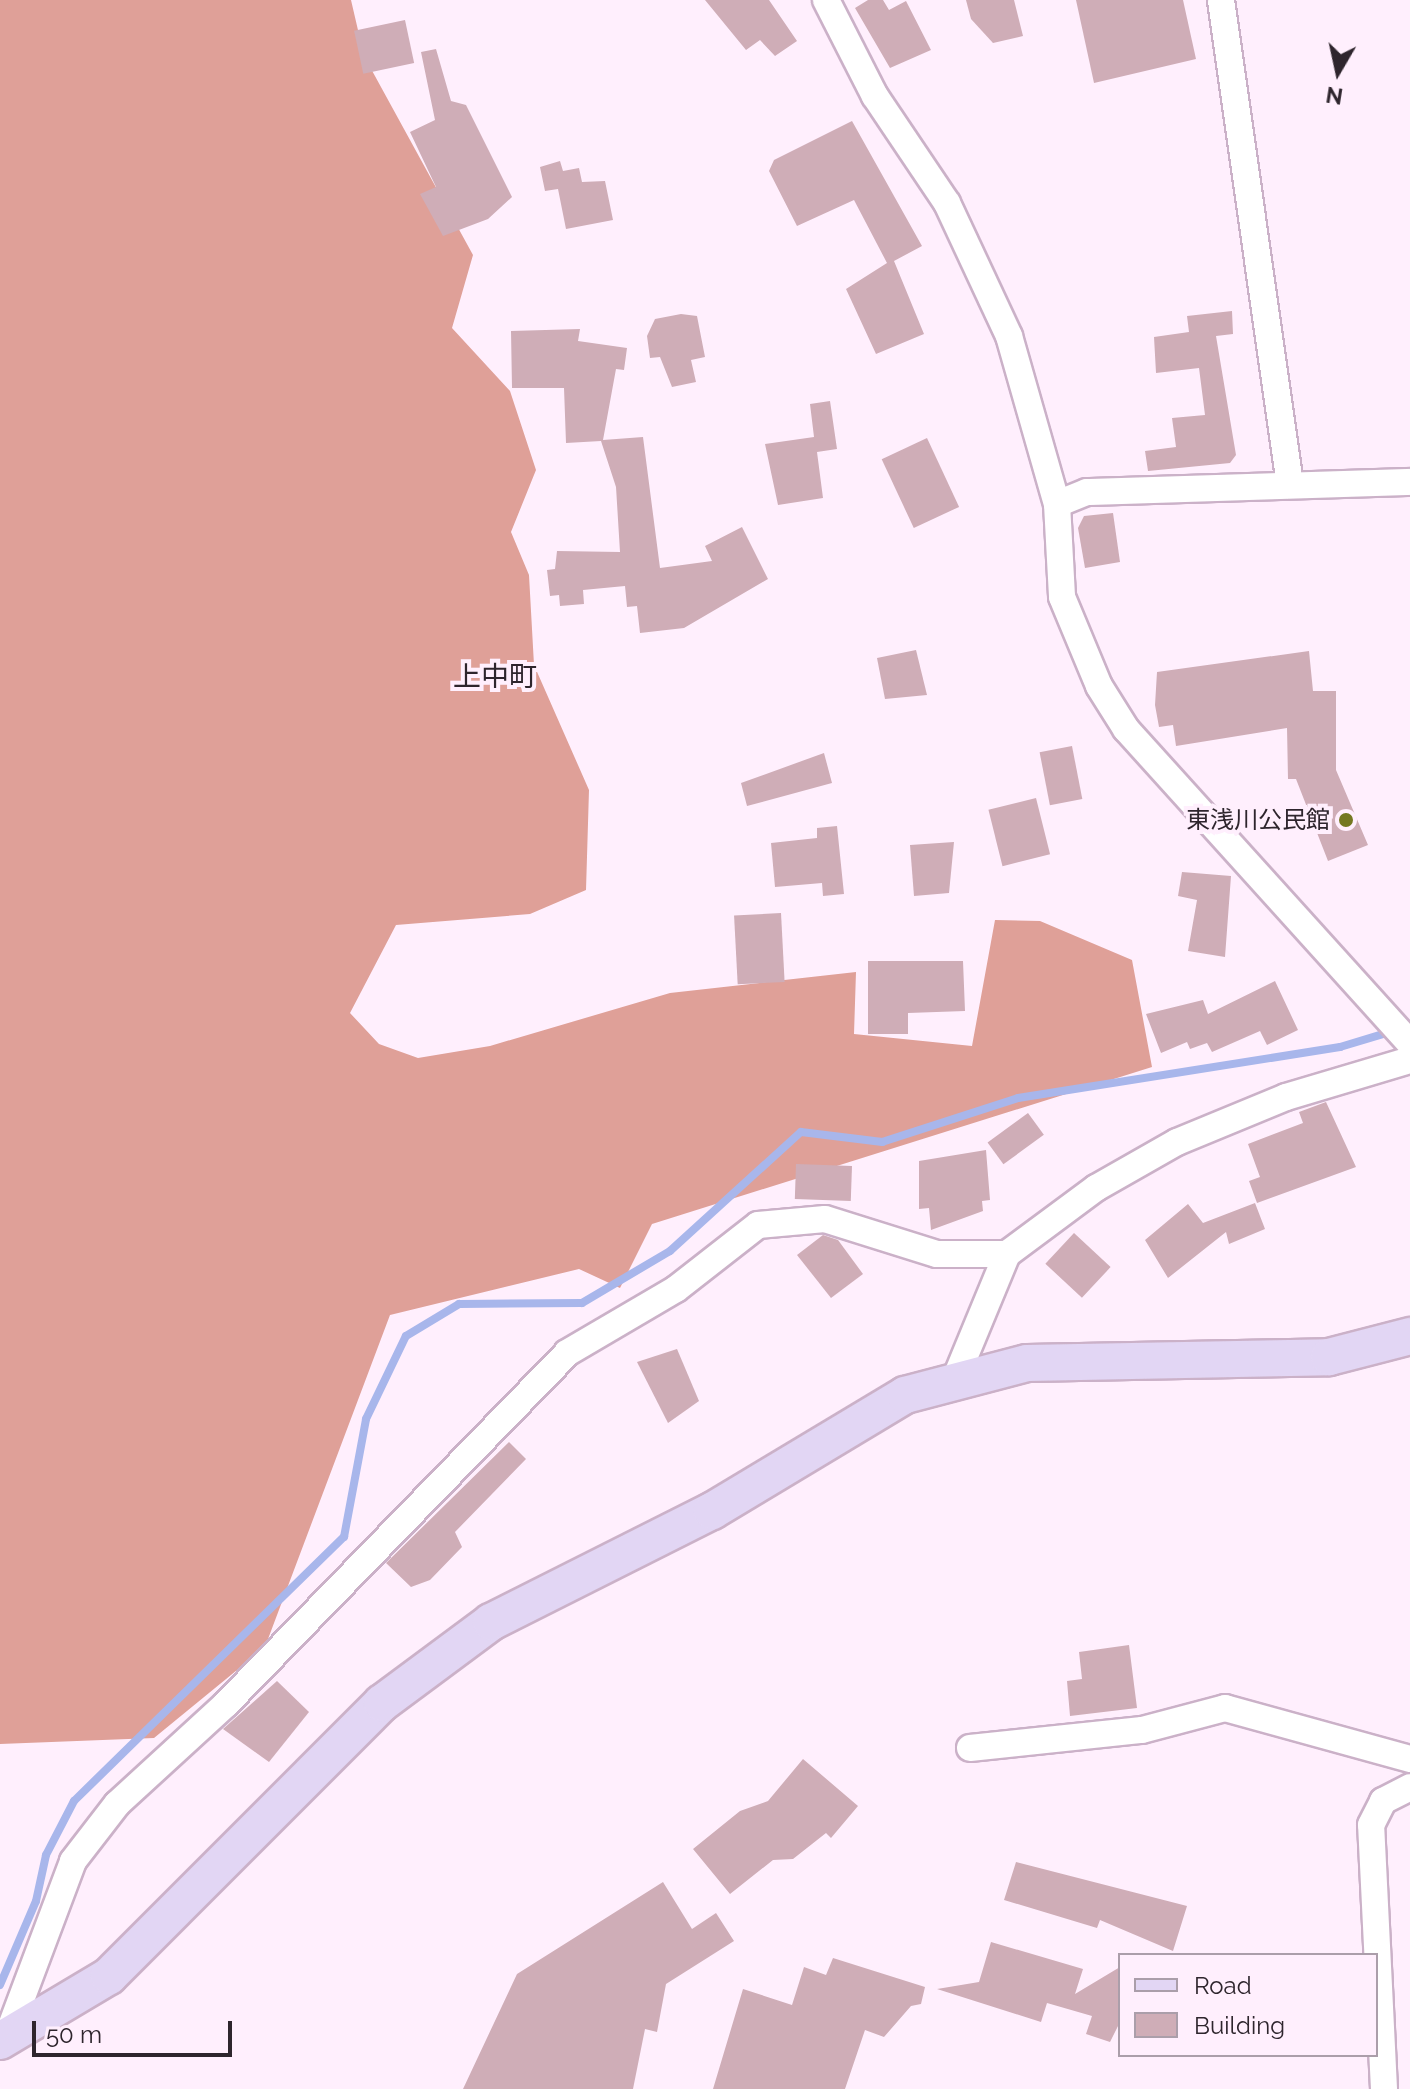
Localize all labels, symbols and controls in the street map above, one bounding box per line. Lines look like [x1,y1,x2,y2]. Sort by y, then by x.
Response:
north arrow [1298,32,1378,112]
text: N [1324,82,1345,110]
district label: 上中町 [453,660,537,694]
place label: 東浅川公民館 [1186,806,1330,834]
marker: 東浅川公民館 [1337,811,1355,829]
legend [1118,1953,1378,2057]
text: Road [1194,1971,1252,2000]
scale bar [36,2005,236,2055]
text: Building [1194,2011,1285,2040]
text: 50 m [46,2020,102,2049]

